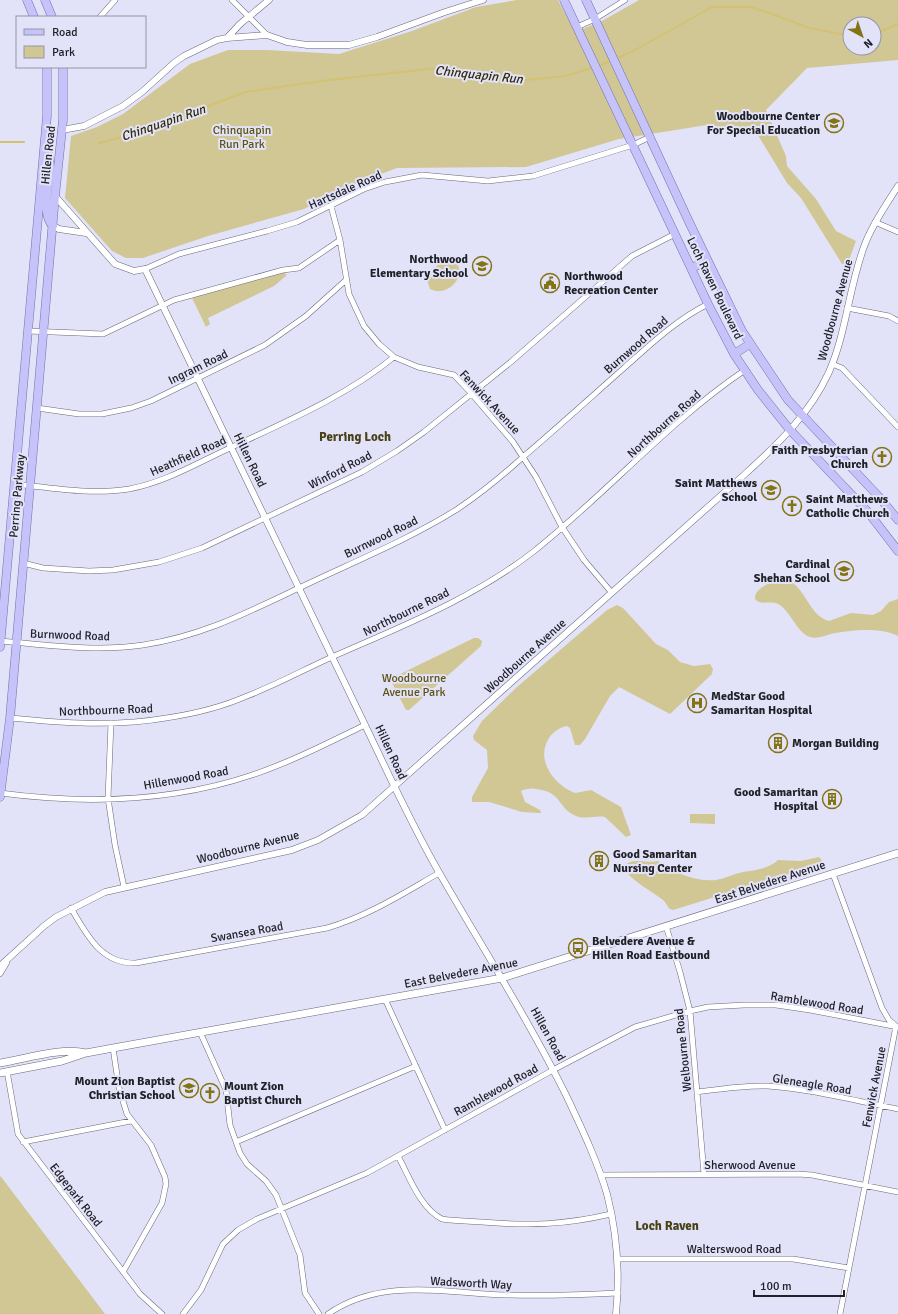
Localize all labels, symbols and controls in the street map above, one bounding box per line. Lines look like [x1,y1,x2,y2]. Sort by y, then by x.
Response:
legend [16,16,146,68]
north arrow [842,16,882,56]
text: Road [52,25,78,40]
text: N [861,36,875,51]
text: Park [52,45,75,60]
water label: Chinquapin Run [434,62,524,88]
water label: Chinquapin Run [119,101,208,145]
place label: Woodbourne Center For Special Education [707,109,820,138]
school or university icon: Woodbourne Center For Special Education [823,112,845,134]
park label: Chinquapin Run Park [213,123,271,152]
street label: Hillen Road [38,125,59,185]
street label: Hartsdale Road [306,168,384,213]
street label: Loch Raven Boulevard [683,235,746,342]
place label: Northwood Elementary School [370,252,469,281]
school or university icon: Northwood Elementary School [471,255,493,277]
street label: Woodbourne Avenue [815,258,856,363]
place label: Northwood Recreation Center [564,269,658,298]
public building icon: Northwood Recreation Center [539,272,561,294]
street label: Burnwood Road [601,313,672,377]
street label: Ingram Road [166,347,231,388]
street label: Fenwick Avenue [456,367,523,438]
street label: Northbourne Road [624,387,704,461]
district label: Perring Loch [319,429,391,445]
street label: Hillen Road [230,430,269,490]
street label: Heathfield Road [148,433,229,480]
place label: Faith Presbyterian Church [771,443,868,472]
church icon: Faith Presbyterian Church [871,446,893,468]
street label: Winford Road [306,448,374,493]
street label: Perring Parkway [6,453,29,538]
place label: Saint Matthews School [675,476,758,505]
school or university icon: Saint Matthews School [760,479,782,501]
place label: Saint Matthews Catholic Church [806,492,890,521]
church icon: Saint Matthews Catholic Church [781,495,803,517]
street label: Burnwood Road [342,513,421,562]
place label: Cardinal Shehan School [754,557,830,586]
school or university icon: Cardinal Shehan School [833,560,855,582]
street label: Northbourne Road [361,585,452,640]
street label: Woodbourne Avenue [481,616,569,697]
street label: Burnwood Road [30,627,110,644]
park label: Woodbourne Avenue Park [382,671,446,700]
place label: MedStar Good Samaritan Hospital [711,689,813,718]
hospital icon: MedStar Good Samaritan Hospital [686,692,708,714]
street label: Northbourne Road [59,701,153,720]
street label: Hillen Road [371,722,410,782]
building icon: Morgan Building [767,732,789,754]
place label: Morgan Building [792,736,879,751]
street label: Hillenwood Road [142,764,230,793]
place label: Good Samaritan Hospital [734,785,818,814]
building icon: Good Samaritan Hospital [821,788,843,810]
street label: Woodbourne Avenue [195,828,301,867]
place label: Good Samaritan Nursing Center [613,847,697,876]
building icon: Good Samaritan Nursing Center [588,850,610,872]
street label: East Belvedere Avenue [713,857,827,907]
street label: Swansea Road [210,919,284,946]
place label: Belvedere Avenue & Hillen Road Eastbound [592,934,711,963]
bus stop icon: Belvedere Avenue & Hillen Road Eastbound [567,937,589,959]
street label: East Belvedere Avenue [403,955,519,992]
street label: Ramblewood Road [769,989,865,1018]
street label: Hillen Road [527,1005,568,1064]
street label: Welbourne Road [672,1008,695,1092]
street label: Fenwick Avenue [859,1045,890,1129]
street label: Ramblewood Road [451,1061,541,1120]
street label: Gleneagle Road [771,1071,852,1098]
place label: Mount Zion Baptist Christian School [75,1074,175,1103]
school or university icon: Mount Zion Baptist Christian School [178,1077,200,1099]
place label: Mount Zion Baptist Church [224,1079,302,1108]
church icon: Mount Zion Baptist Church [199,1082,221,1104]
street label: Sherwood Avenue [704,1158,796,1173]
street label: Edgepark Road [46,1161,105,1230]
district label: Loch Raven [635,1218,699,1234]
street label: Walterswood Road [687,1242,781,1257]
scale bar [754,1272,844,1298]
street label: Wadsworth Way [430,1274,512,1293]
text: 100 m [760,1279,792,1294]

